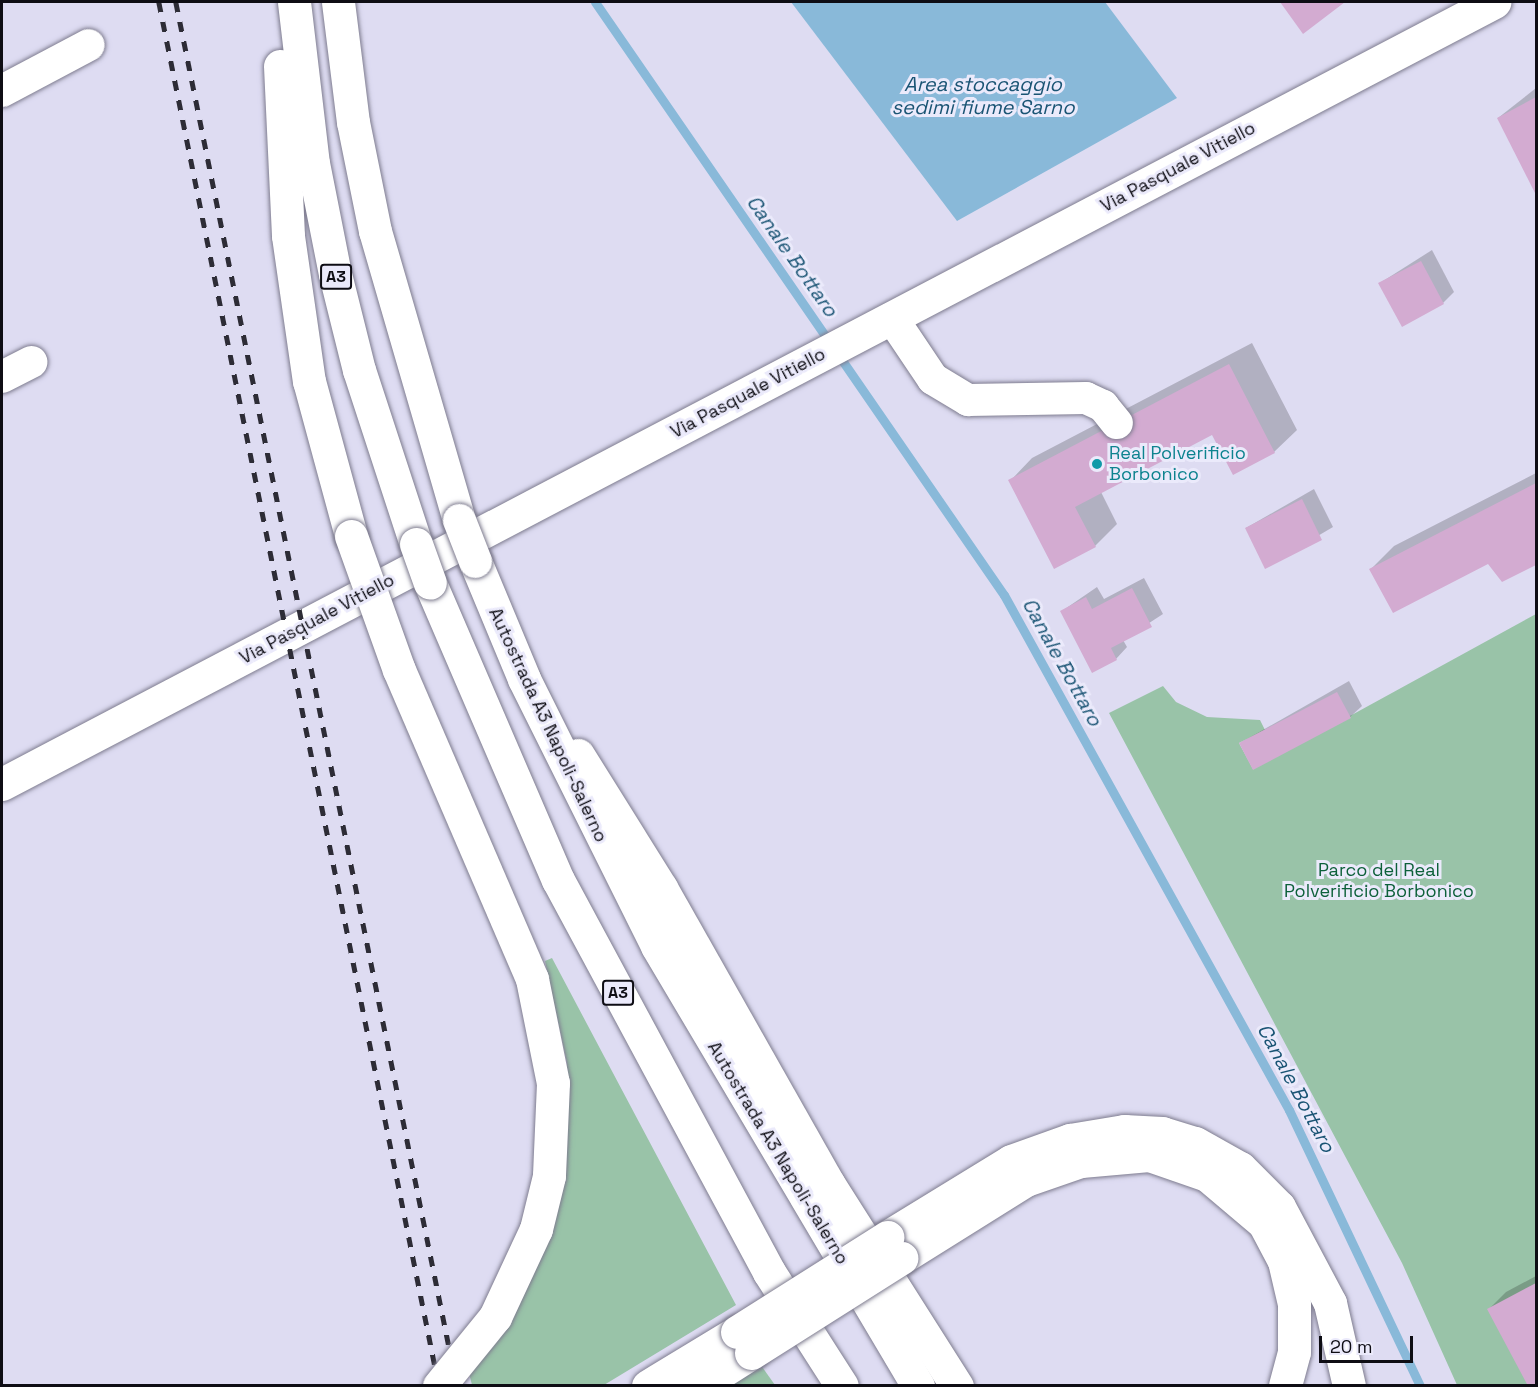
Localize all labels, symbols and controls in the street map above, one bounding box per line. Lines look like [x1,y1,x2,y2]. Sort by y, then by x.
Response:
water label: Area stoccaggio sedimi fiume Sarno [892,73,1074,120]
street label: Via Pasquale Vitiello [1097,117,1259,217]
water label: Canale Bottaro [741,191,843,321]
road number: A3 [320,264,352,290]
street label: Via Pasquale Vitiello [667,343,829,443]
place label: Real Polverificio Borbonico [1109,443,1246,486]
marker: Real Polverificio Borbonico [1090,457,1104,471]
street label: Via Pasquale Vitiello [236,569,398,669]
water label: Canale Bottaro [1017,594,1107,730]
street label: Autostrada A3 Napoli-Salerno [484,604,612,846]
park label: Parco del Real Polverificio Borbonico [1284,860,1474,902]
road number: A3 [602,980,634,1006]
water label: Canale Bottaro [1252,1020,1340,1156]
street label: Autostrada A3 Napoli-Salerno [703,1038,853,1268]
scale bar [1322,1324,1416,1362]
text: 20 m [1330,1335,1373,1358]

